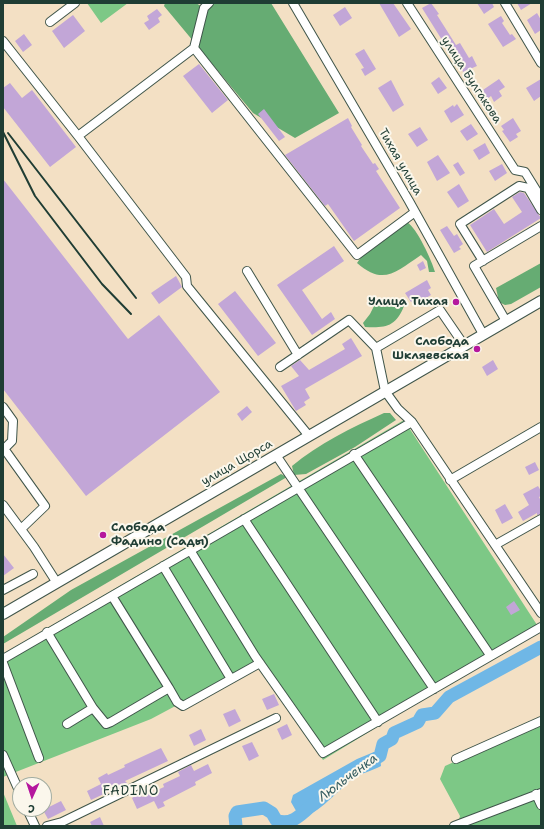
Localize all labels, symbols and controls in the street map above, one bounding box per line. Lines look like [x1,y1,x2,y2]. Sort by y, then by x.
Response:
street label: улица Булгакова [438,34,504,126]
street label: Тихая улица [375,126,425,198]
place label: Улица Тихая [368,295,448,309]
marker: Улица Тихая [451,297,461,307]
place label: Слобода Шкляевская [392,335,469,363]
marker: Слобода Шкляевская [472,344,482,354]
street label: улица Щорса [199,437,275,489]
place label: Слобода Фадино (Сады) [111,521,209,549]
marker: Слобода Фадино (Сады) [98,530,108,540]
water label: Люльченка [315,751,381,805]
north arrow [12,777,52,817]
district label: FADINO [103,784,159,800]
text: С [28,801,35,816]

